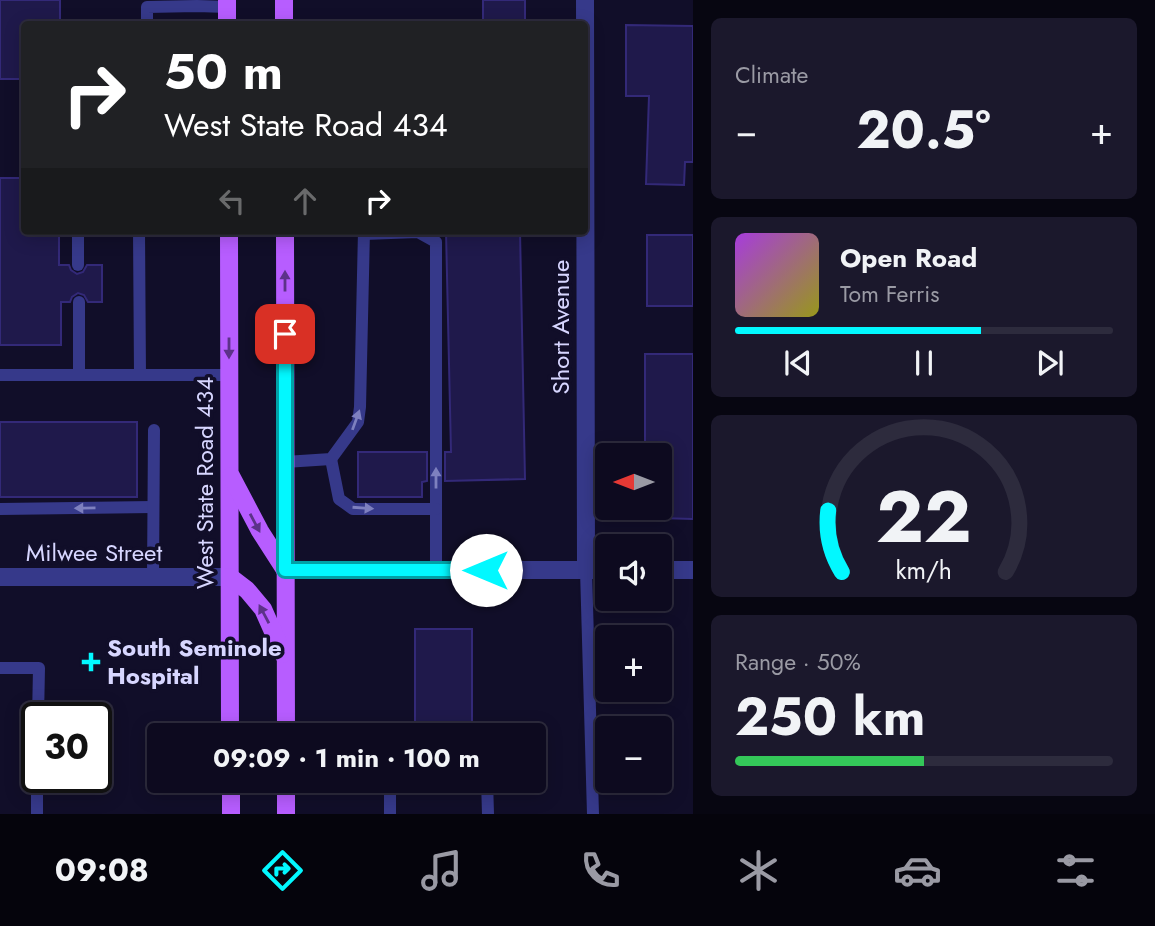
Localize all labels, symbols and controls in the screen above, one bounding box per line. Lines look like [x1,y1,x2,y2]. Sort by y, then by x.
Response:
text: 50 m [164,37,283,107]
icon: right [49,49,140,140]
text: Climate [735,58,808,92]
text: 20.5° [856,92,991,168]
text: West State Road 434 [164,102,448,148]
text: − [735,103,757,158]
text: + [1090,103,1113,158]
icon: left [213,182,251,220]
icon: ahead [286,182,324,220]
icon: right [359,182,397,220]
text: Open Road [840,239,977,277]
street label: Short Avenue [543,260,578,394]
one-way arrow [279,270,291,292]
text: Tom Ferris [840,277,939,311]
pin [255,304,315,364]
icon: arrive [266,315,304,353]
one-way arrow [223,337,235,359]
icon: previous [779,344,817,382]
icon: pause [905,344,943,382]
icon: next [1031,344,1069,382]
street label: West State Road 434 [187,377,222,589]
one-way arrow [351,409,362,430]
north arrow [595,443,672,520]
map controls [595,443,672,793]
text: 22 [876,465,972,570]
one-way arrow [430,466,442,488]
one-way arrow [74,502,96,514]
one-way arrow [352,503,374,514]
one-way arrow [249,513,261,533]
position arrow [449,533,523,607]
button: sound [595,534,672,611]
street label: Milwee Street [26,535,162,570]
text: km/h [896,552,952,588]
one-way arrow [258,604,270,624]
button: + [595,625,672,702]
place label: South Seminole Hospital [107,630,282,693]
text: Range · 50% [735,645,861,679]
marker: South Seminole Hospital [81,652,101,672]
text: 250 km [735,679,925,755]
speed limit sign: 30 [21,702,112,793]
button: − [595,716,672,793]
text: 09:09 · 1 min · 100 m [213,739,480,777]
icon: directions [258,846,307,895]
icon: music [417,846,466,895]
icon: phone [576,846,625,895]
icon: climate [734,846,783,895]
icon: car [893,846,942,895]
icon: filters [1051,846,1100,895]
text: 09:08 [55,847,149,893]

